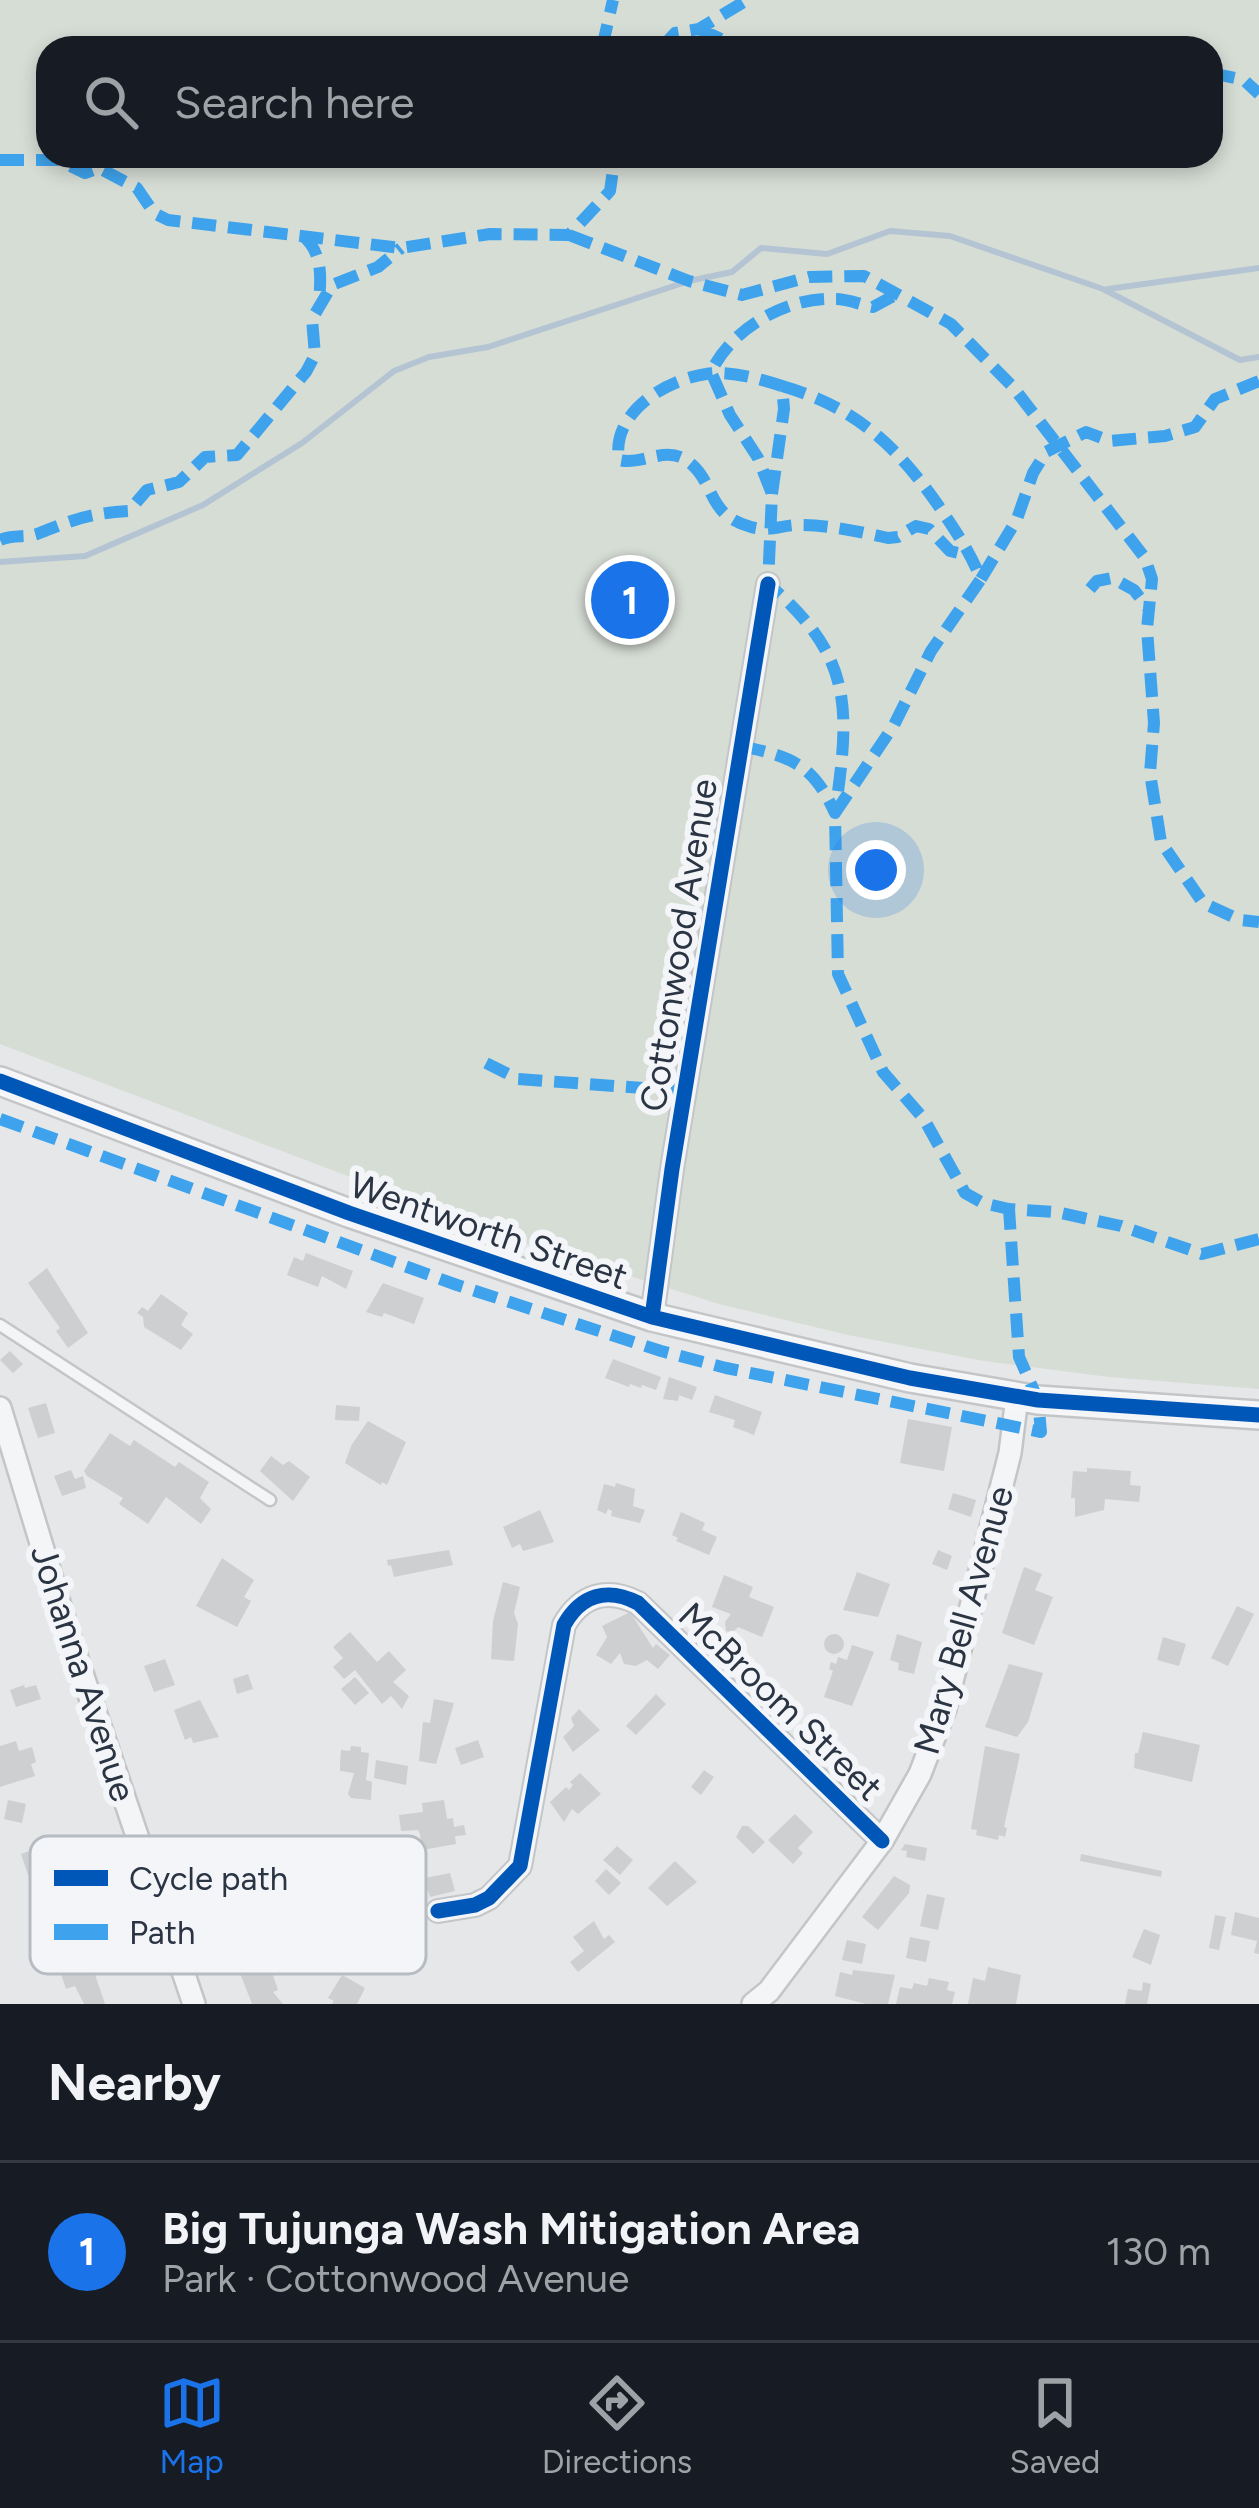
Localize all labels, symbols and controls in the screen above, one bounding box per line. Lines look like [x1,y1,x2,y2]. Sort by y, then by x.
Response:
search box [36,36,1223,168]
icon: search [78,69,144,135]
text: Search here [174,75,414,129]
pin: 1 [591,555,669,645]
street label: Cottonwood Avenue [631,776,726,1114]
your location [846,840,906,900]
street label: Wentworth Street [344,1163,633,1298]
street label: Mary Bell Avenue [905,1481,1022,1759]
street label: Johanna Avenue [22,1540,145,1807]
street label: McBroom Street [670,1593,891,1809]
legend [30,1836,426,1974]
text: Cycle path [129,1859,288,1898]
text: Path [129,1913,196,1952]
text: Nearby [48,2052,221,2113]
text: Big Tujunga Wash Mitigation Area [162,2201,861,2255]
text: 1 [79,2228,95,2275]
text: 130 m [1106,2228,1211,2275]
text: Park · Cottonwood Avenue [162,2255,629,2302]
tab: Map [159,2370,225,2481]
tab: Directions [542,2370,692,2481]
tab: Saved [1009,2370,1100,2481]

